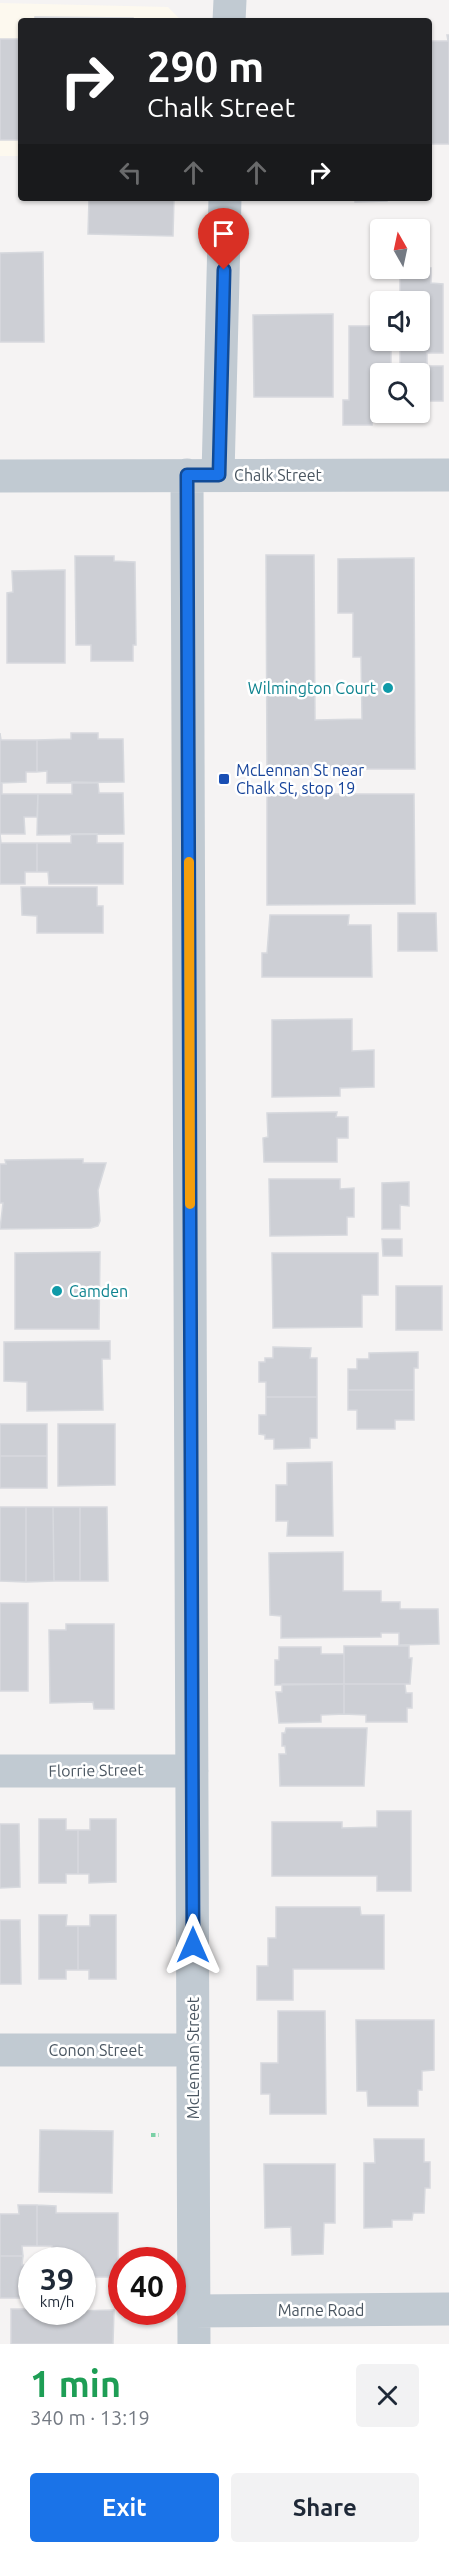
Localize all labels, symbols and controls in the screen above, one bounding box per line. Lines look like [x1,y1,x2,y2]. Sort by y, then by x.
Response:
icon: right [48,42,126,120]
text: 290 m [147,43,264,90]
text: Chalk Street [147,92,295,122]
icon: left [114,156,147,189]
icon: ahead [177,156,210,189]
icon: ahead [240,156,273,189]
icon: right [303,156,336,189]
pin [198,208,249,270]
icon: arrive [207,217,240,250]
north arrow [370,219,430,279]
map controls [370,219,430,423]
button: sound [370,291,430,351]
button: search [370,363,430,423]
street label: Chalk Street [234,466,323,484]
place label: Wilmington Court [248,679,377,697]
marker: Wilmington Court [381,681,395,695]
place label: McLennan St near Chalk St, stop 19 [236,761,364,797]
marker: McLennan St near Chalk St, stop 19 [217,772,231,786]
place label: Camden [69,1282,128,1300]
marker: Camden [50,1284,64,1298]
street label: Florrie Street [48,1760,144,1780]
position arrow [161,1913,225,1977]
street label: McLennan Street [184,1996,202,2119]
street label: Conon Street [48,2041,144,2059]
speed limit sign: 40 [108,2247,186,2325]
text: 39 [40,2262,74,2296]
text: km/h [40,2293,74,2310]
street label: Marne Road [278,2301,364,2319]
text: 1 min [30,2363,121,2404]
button: close [356,2364,419,2427]
text: 340 m · 13:19 [30,2406,150,2429]
button: Exit [30,2473,219,2542]
button: Share [231,2473,419,2542]

